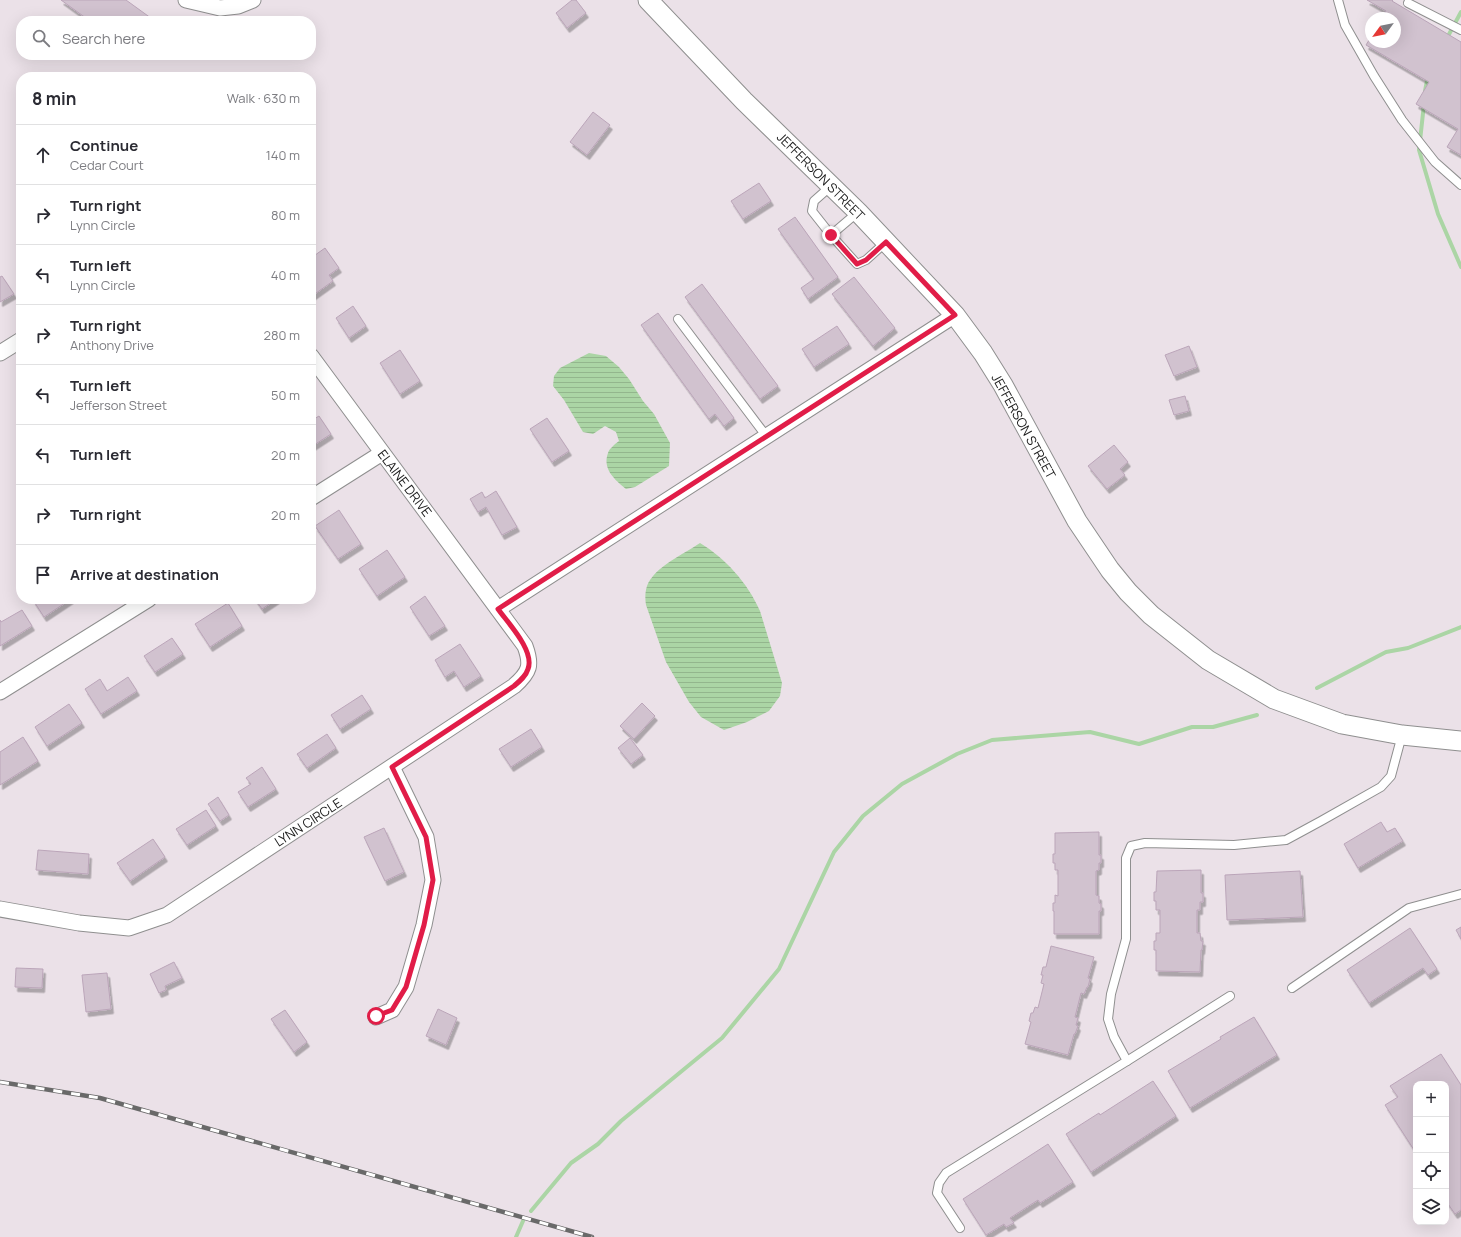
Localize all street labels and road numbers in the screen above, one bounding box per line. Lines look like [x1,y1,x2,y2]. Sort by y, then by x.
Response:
street label: JEFFERSON STREET [773,128,869,224]
street label: JEFFERSON STREET [988,370,1060,482]
street label: ELAINE DRIVE [374,446,436,520]
street label: LYNN CIRCLE [271,794,345,850]

